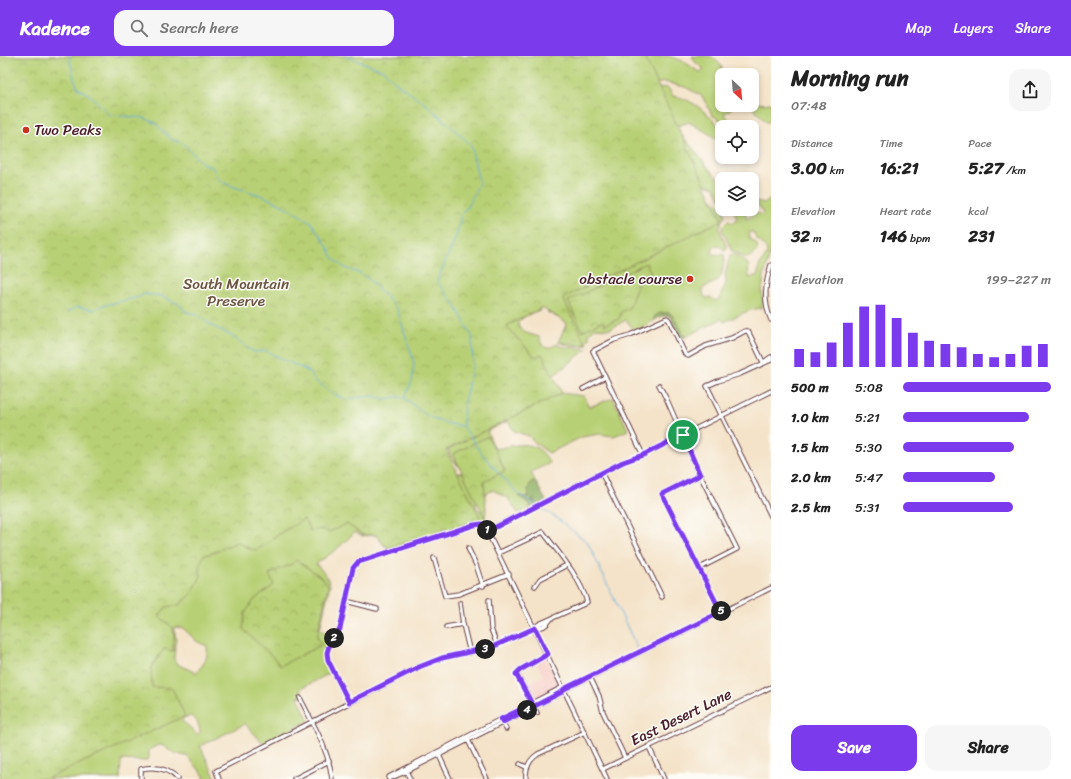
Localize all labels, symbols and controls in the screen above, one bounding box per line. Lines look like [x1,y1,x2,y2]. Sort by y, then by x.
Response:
search box [114,10,394,46]
text: Kadence [20,12,90,45]
text: Search here [160,15,239,41]
text: Map [906,16,931,41]
text: Layers [953,16,993,41]
text: Share [1015,16,1051,41]
icon: search [128,17,150,39]
text: Morning run [791,59,909,98]
north arrow [715,68,759,112]
map controls [715,68,759,216]
button: share [1009,69,1051,111]
text: 07:48 [791,94,827,117]
place label: Two Peaks [34,117,102,143]
button: locate [715,120,759,164]
marker: Two Peaks [21,125,31,135]
text: Distance [791,134,833,153]
text: Time [880,134,903,153]
text: Pace [968,134,992,153]
text: 3.00 [791,153,827,183]
text: 16:21 [880,153,919,183]
text: 5:27 [968,153,1003,183]
text: km [827,161,844,180]
text: /km [1003,161,1026,180]
button: layers [715,172,759,216]
text: Elevation [791,202,836,221]
text: Heart rate [880,202,931,221]
text: kcal [968,202,988,221]
text: 32 [791,221,810,251]
text: 146 [880,221,907,251]
text: 231 [968,221,995,251]
text: m [810,229,821,248]
text: bpm [907,229,930,248]
place label: obstacle course [579,266,682,292]
text: Elevation [791,268,844,291]
text: 199–227 m [986,268,1051,291]
park label: South Mountain Preserve [183,271,289,314]
marker: obstacle course [685,274,695,284]
text: 500 m [791,376,829,399]
text: 5:08 [855,376,883,399]
text: 1.0 km [791,406,829,429]
text: 5:21 [855,406,880,429]
pin [666,418,700,452]
icon: arrive [672,424,694,446]
text: 1.5 km [791,436,829,459]
text: 5:30 [855,436,882,459]
text: 2.0 km [791,466,831,489]
text: 5:47 [855,466,882,489]
text: 2.5 km [791,496,831,519]
text: 5:31 [855,496,880,519]
pin: 1 [477,520,497,540]
text: 1 [485,520,489,539]
pin: 5 [711,601,731,621]
text: 5 [718,601,724,620]
pin: 2 [324,628,344,648]
text: 2 [331,628,337,647]
pin: 3 [475,639,495,659]
text: 3 [482,639,488,658]
street label: East Desert Lane [626,681,736,753]
pin: 4 [517,700,537,720]
text: 4 [524,700,530,719]
button: Save [791,725,917,771]
button: Share [925,725,1051,771]

